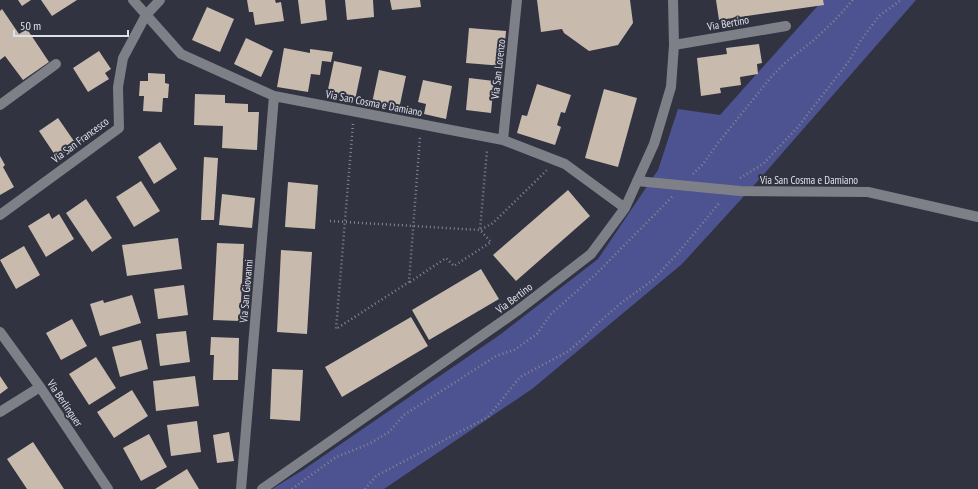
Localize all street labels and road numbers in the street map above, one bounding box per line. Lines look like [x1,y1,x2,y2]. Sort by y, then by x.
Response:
street label: Via Bertino [705,12,750,34]
street label: Via San Lorenzo [488,38,508,101]
street label: Via San Cosma e Damiano [324,87,424,119]
street label: Via San Francesco [48,114,111,167]
street label: Via San Cosma e Damiano [759,173,858,187]
street label: Via San Giovanni [236,259,256,324]
street label: Via Bertino [492,280,535,317]
street label: Via Berlinguer [44,376,86,429]

